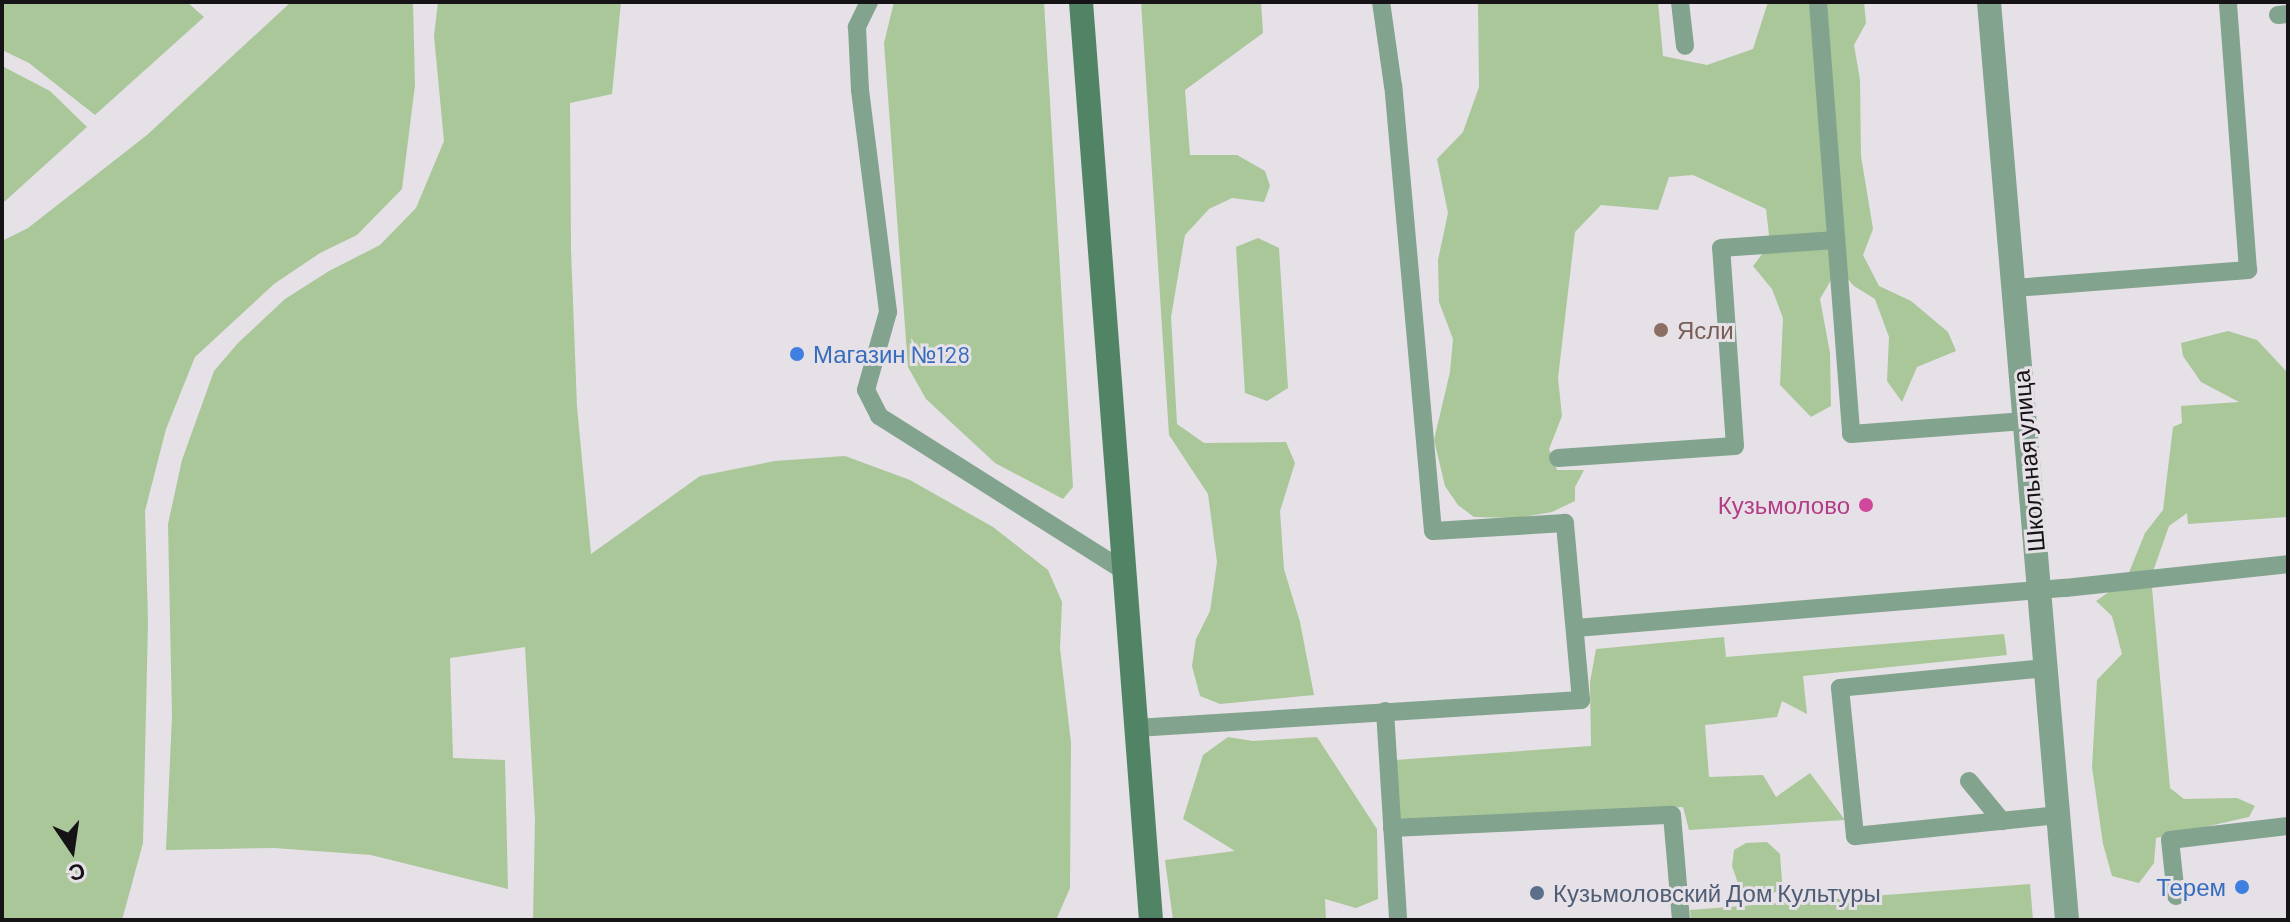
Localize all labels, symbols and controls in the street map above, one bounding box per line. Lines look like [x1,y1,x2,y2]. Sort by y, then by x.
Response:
place label: Ясли [1677,316,1734,344]
marker: Ясли [1652,321,1670,339]
place label: Магазин №128 [813,340,970,368]
marker: Магазин №128 [788,345,806,363]
street label: Школьная улица [2006,369,2050,553]
place label: Кузьмолово [1718,491,1850,519]
marker: Кузьмолово [1857,496,1875,514]
north arrow [32,810,112,890]
text: С [67,859,88,888]
place label: Терем [2156,873,2226,901]
marker: Терем [2233,878,2251,896]
place label: Кузьмоловский Дом Культуры [1553,879,1881,907]
marker: Кузьмоловский Дом Культуры [1528,884,1546,902]

